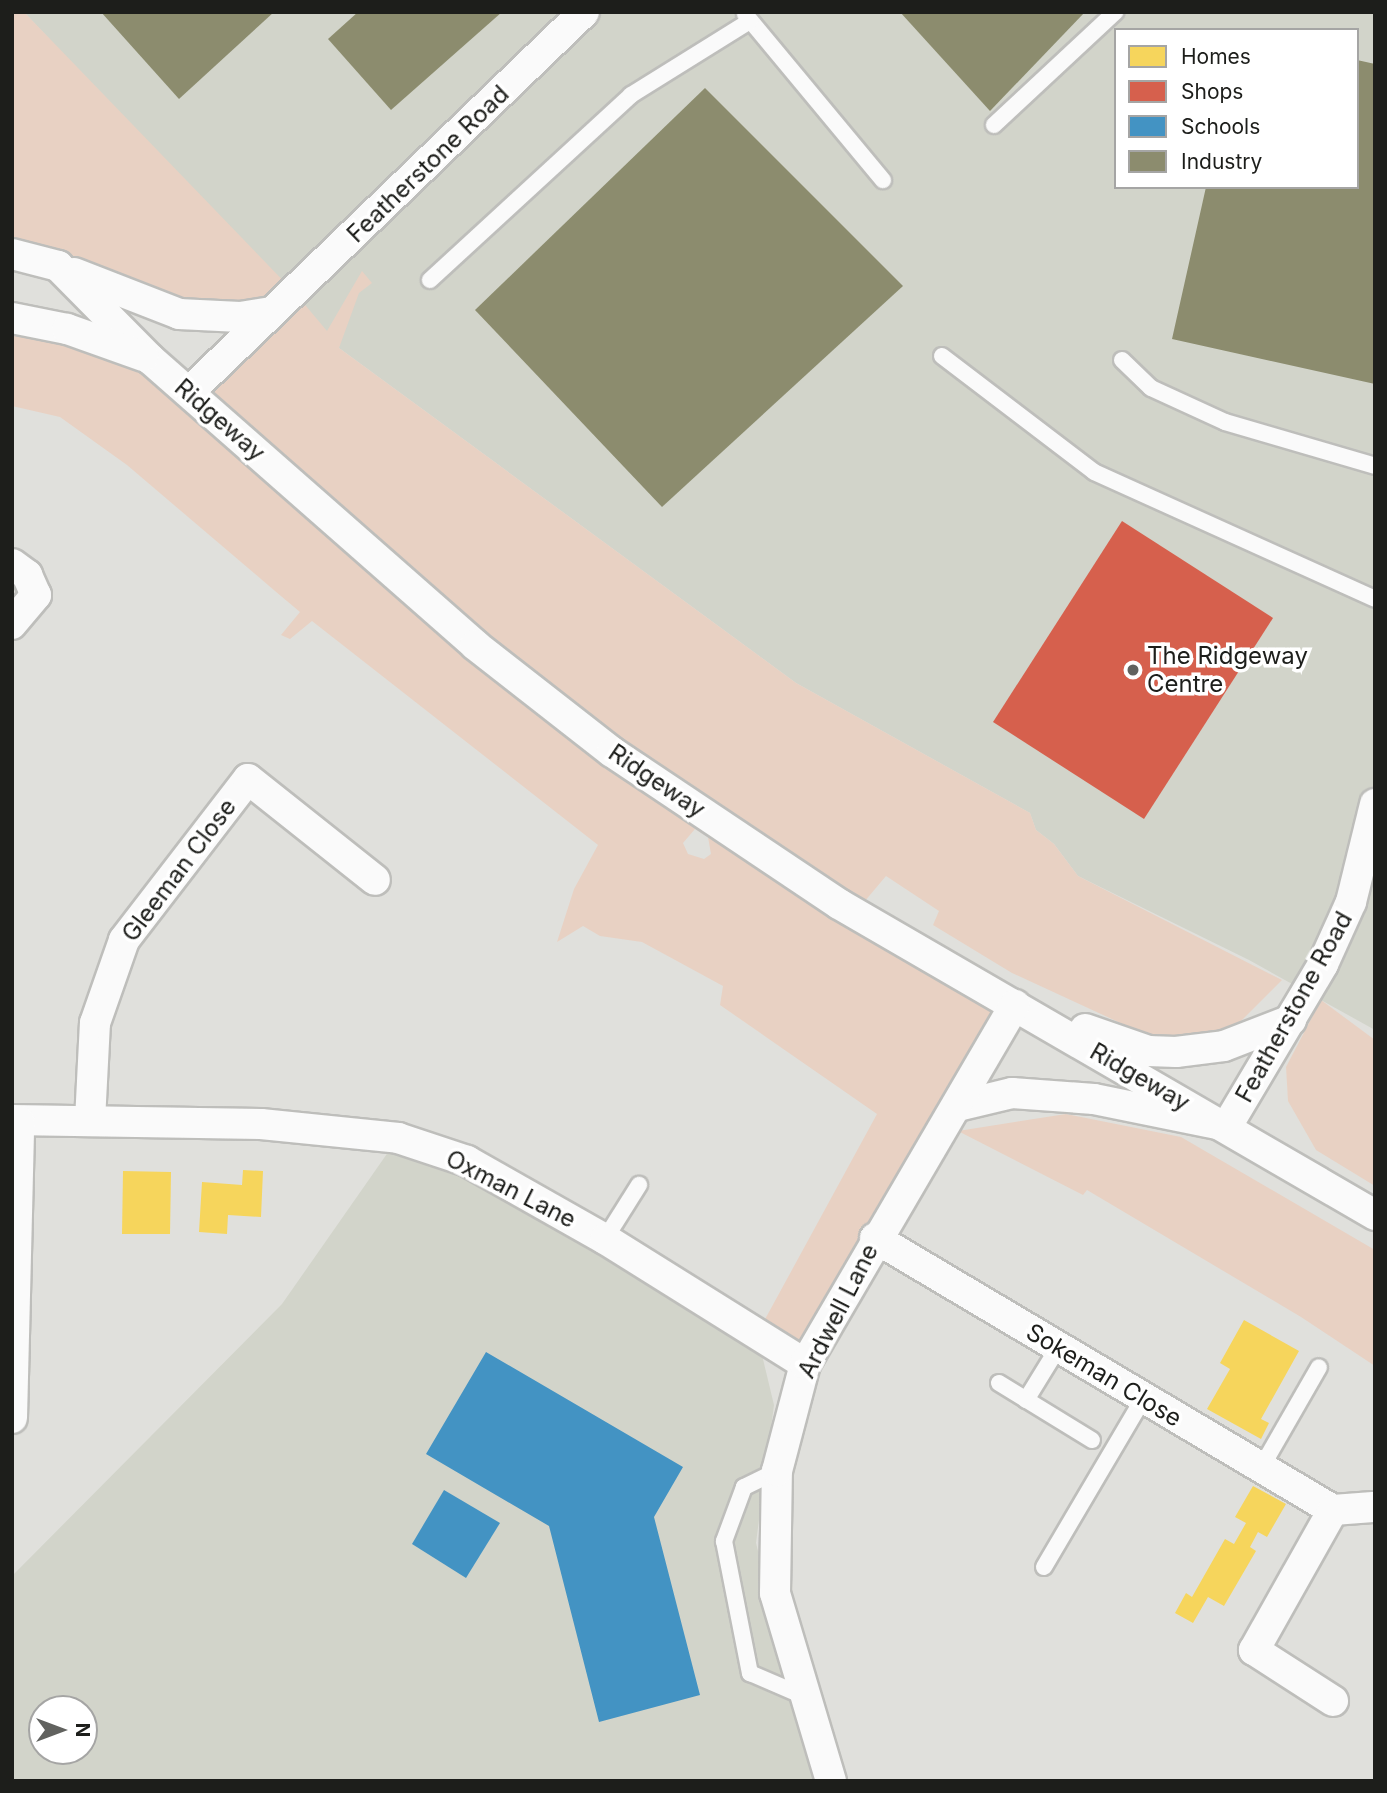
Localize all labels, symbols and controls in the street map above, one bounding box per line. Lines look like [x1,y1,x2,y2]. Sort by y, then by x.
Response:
legend [1114,28,1359,189]
text: Homes [1181,44,1251,69]
street label: Featherstone Road [341,79,515,249]
text: Shops [1181,79,1243,104]
text: Schools [1181,114,1260,139]
text: Industry [1181,149,1262,174]
street label: Ridgeway [169,373,271,467]
place label: The Ridgeway Centre [1147,642,1308,698]
marker: The Ridgeway Centre [1125,662,1141,678]
street label: Ridgeway [603,738,711,824]
street label: Gleeman Close [116,793,242,947]
street label: Featherstone Road [1230,907,1358,1107]
street label: Ridgeway [1085,1037,1195,1117]
street label: Oxman Lane [441,1144,581,1234]
street label: Ardwell Lane [792,1239,884,1383]
street label: Sokeman Close [1021,1317,1187,1433]
north arrow [28,1695,98,1765]
text: N [71,1723,94,1737]

